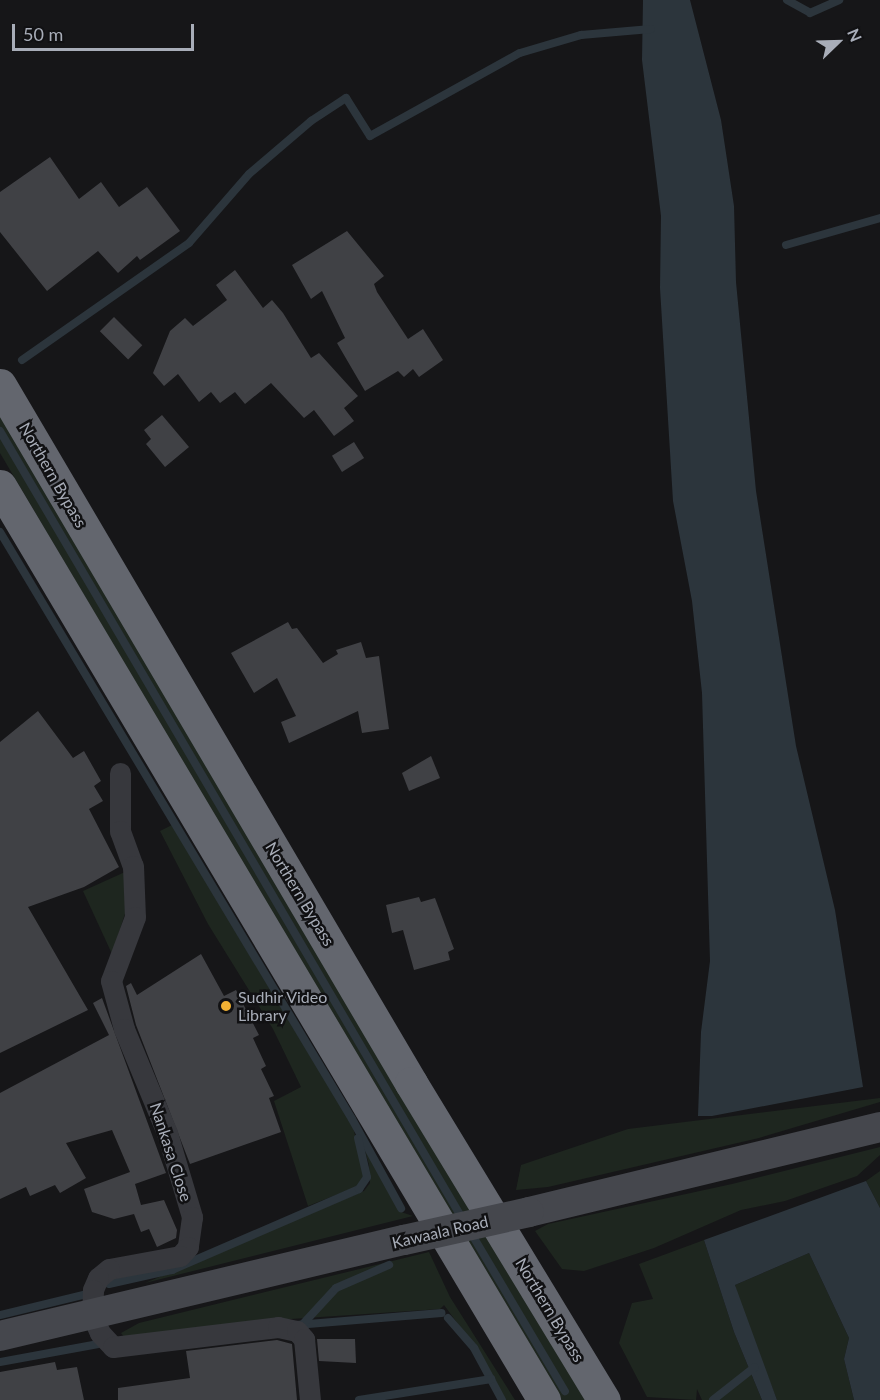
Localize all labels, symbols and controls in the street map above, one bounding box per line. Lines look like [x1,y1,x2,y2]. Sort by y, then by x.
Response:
scale bar [15,12,196,50]
north arrow [808,12,868,72]
text: 50 m [23,23,63,45]
text: N [844,25,866,44]
street label: Northern Bypass [15,419,91,531]
street label: Northern Bypass [261,838,339,950]
place label: Sudhir Video Library [238,987,328,1025]
marker: Sudhir Video Library [219,999,233,1013]
street label: Nankasa Close [146,1100,196,1204]
street label: Kawaala Road [390,1212,490,1252]
street label: Northern Bypass [511,1254,589,1366]

